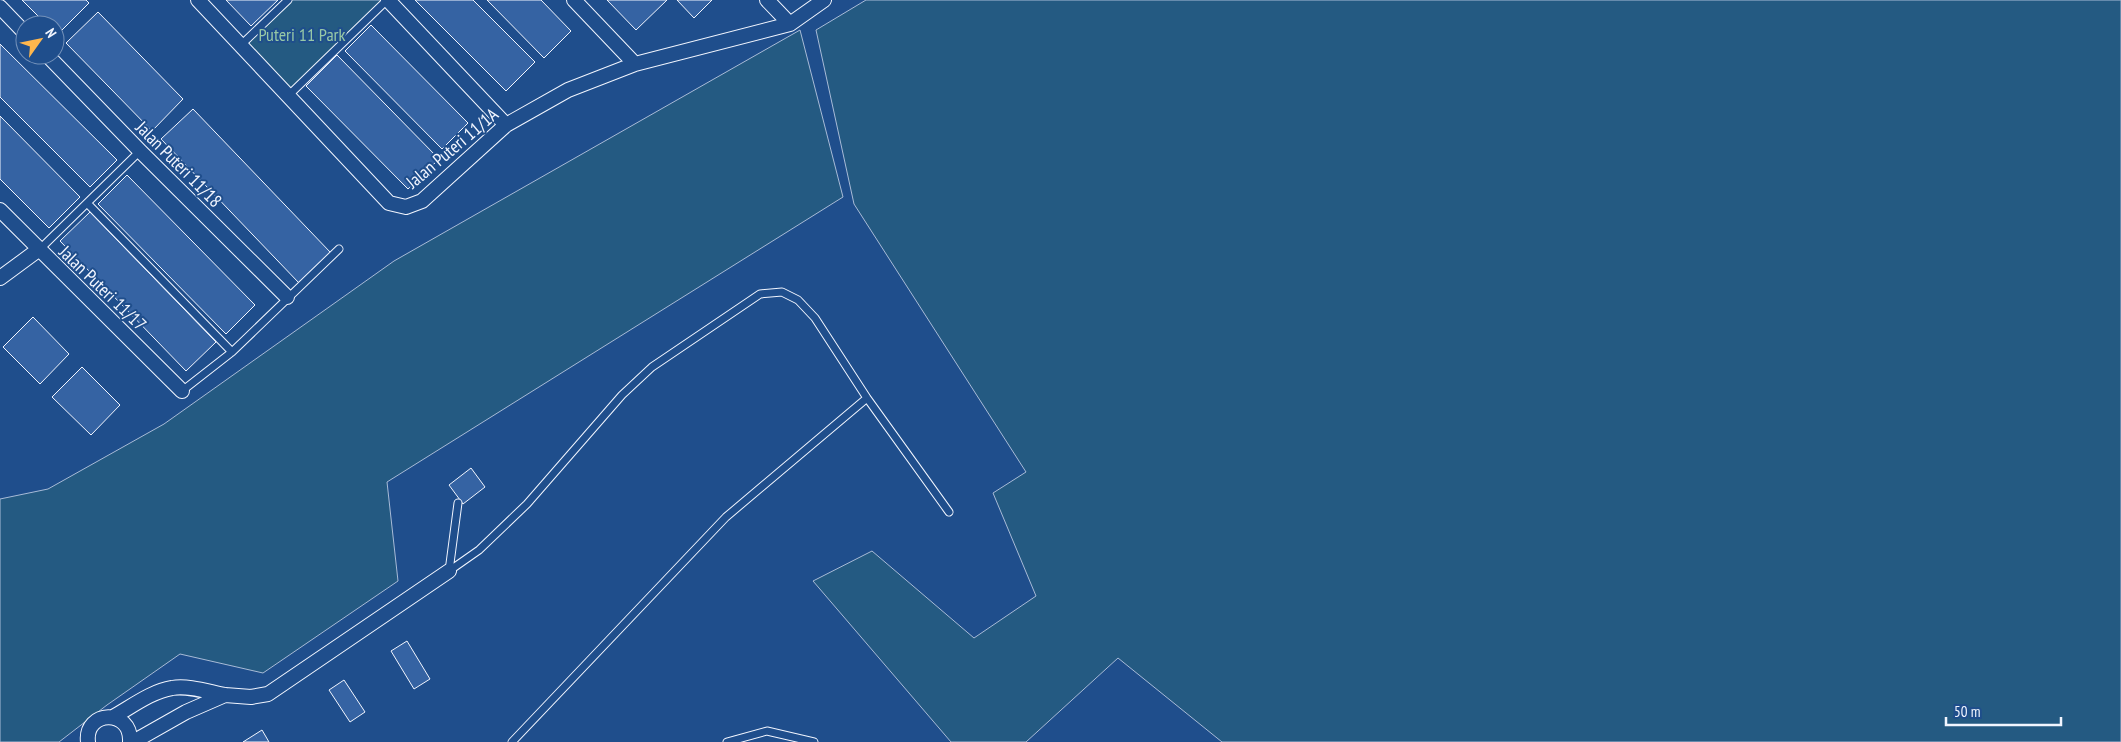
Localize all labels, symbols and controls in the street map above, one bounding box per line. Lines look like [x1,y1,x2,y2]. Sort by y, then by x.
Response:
north arrow [15,15,65,65]
park label: Puteri 11 Park [258,23,346,46]
text: N [41,25,61,41]
street label: Jalan Puteri 11/1A [401,103,503,194]
street label: Jalan Puteri 11/18 [130,115,227,212]
street label: Jalan Puteri 11/17 [54,240,152,335]
scale bar [1946,694,2061,726]
text: 50 m [1954,702,1980,721]

